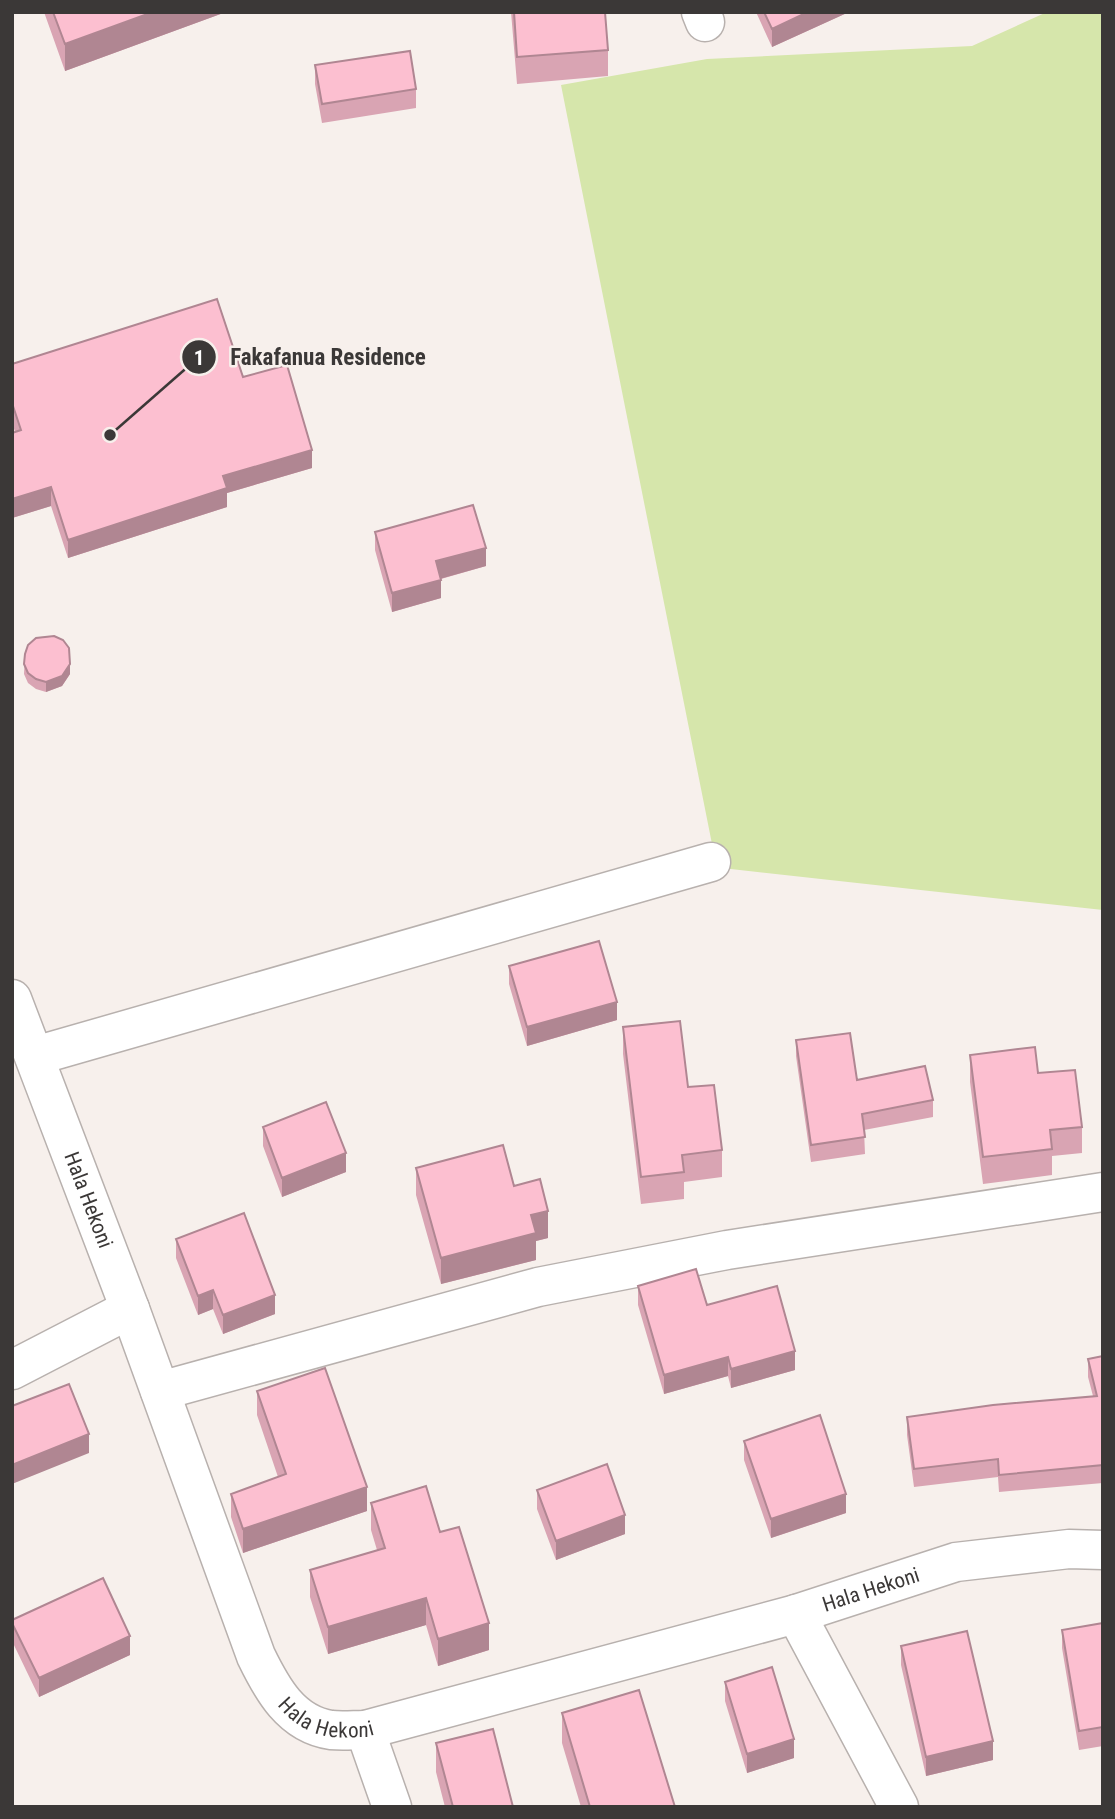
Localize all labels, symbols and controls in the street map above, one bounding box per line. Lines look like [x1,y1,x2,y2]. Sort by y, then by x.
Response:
callout: Fakafanua Residence [182,335,440,379]
text: Fakafanua Residence [230,344,426,371]
text: 1 [194,346,204,370]
street label: Hala Hekoni [59,1149,118,1251]
street label: Hala Hekoni [819,1563,922,1617]
street label: Hala Hekoni [273,1693,376,1742]

